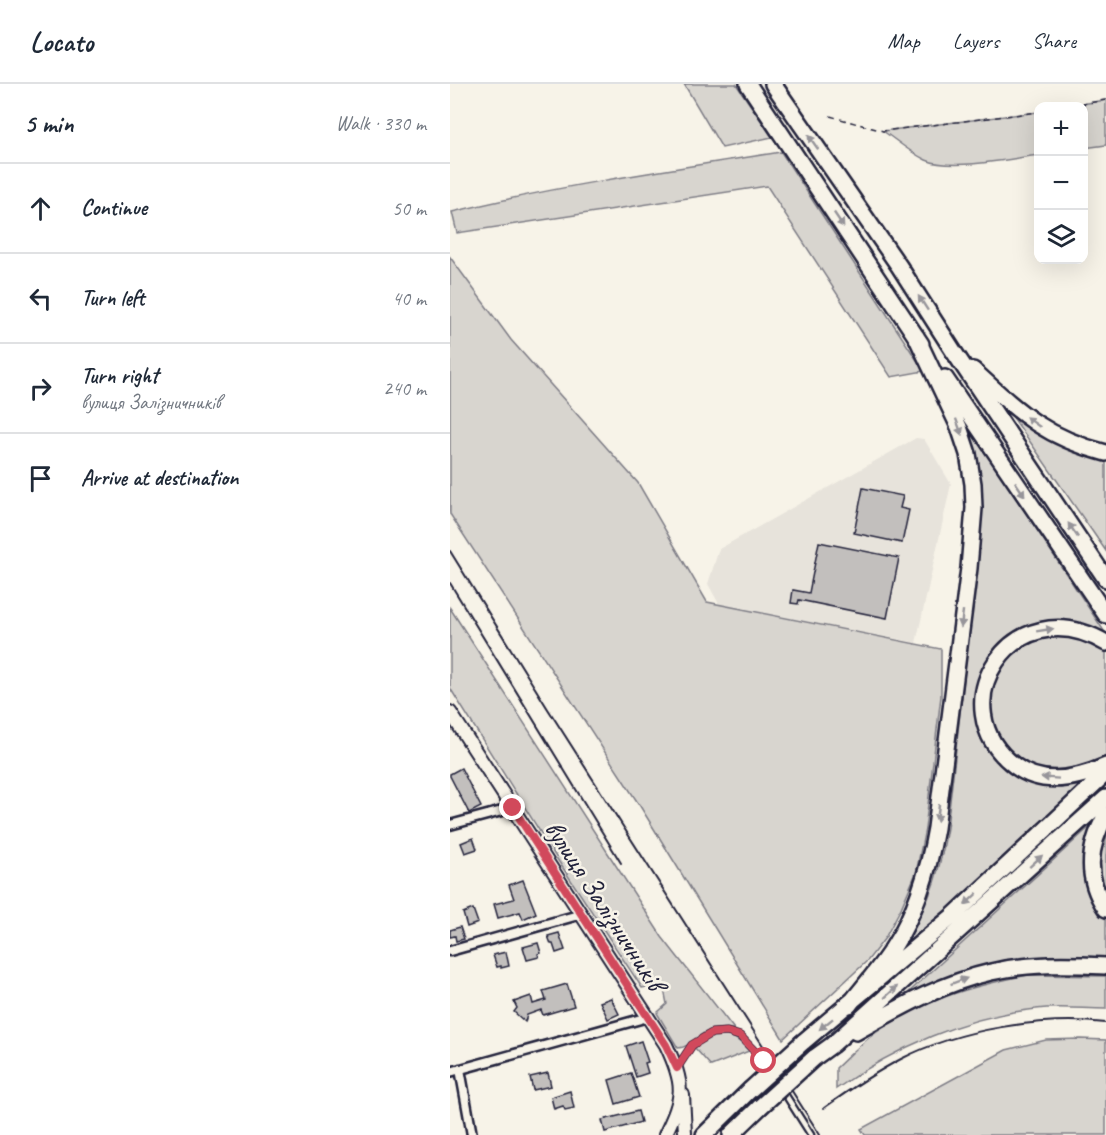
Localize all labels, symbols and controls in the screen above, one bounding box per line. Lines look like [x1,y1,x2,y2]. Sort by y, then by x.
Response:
text: Locato [30,24,93,59]
text: Map [887,28,920,54]
text: Layers [953,28,999,54]
text: Share [1032,28,1076,54]
map controls [1034,102,1088,264]
button: + [1034,102,1088,156]
text: 5 min [24,107,73,140]
text: Walk · 330 m [336,111,426,136]
one-way arrow [808,134,819,150]
button: − [1034,156,1088,210]
icon: ahead [24,192,57,225]
text: Continue [81,194,147,222]
text: 50 m [392,196,426,221]
button: layers [1034,210,1088,264]
one-way arrow [833,212,844,228]
icon: left [24,282,57,315]
text: Turn left [81,284,145,312]
text: 40 m [392,286,426,311]
one-way arrow [917,295,928,311]
text: Turn right [81,362,158,390]
icon: right [24,372,57,405]
text: 240 m [383,376,426,401]
text: вулиця Залізничників [81,390,221,415]
one-way arrow [1026,416,1042,428]
one-way arrow [954,418,964,436]
icon: arrive [24,462,57,495]
text: Arrive at destination [81,464,238,492]
one-way arrow [1014,480,1026,496]
one-way arrow [1068,522,1079,539]
one-way arrow [957,610,967,629]
one-way arrow [1036,625,1055,634]
one-way arrow [1040,773,1059,783]
route end [499,794,525,820]
one-way arrow [934,803,943,822]
street label: вулиця Залізничників [536,813,677,1003]
one-way arrow [1028,855,1043,868]
one-way arrow [964,892,979,905]
one-way arrow [950,976,968,986]
one-way arrow [883,986,898,999]
one-way arrow [818,1017,834,1030]
route start [750,1047,776,1073]

